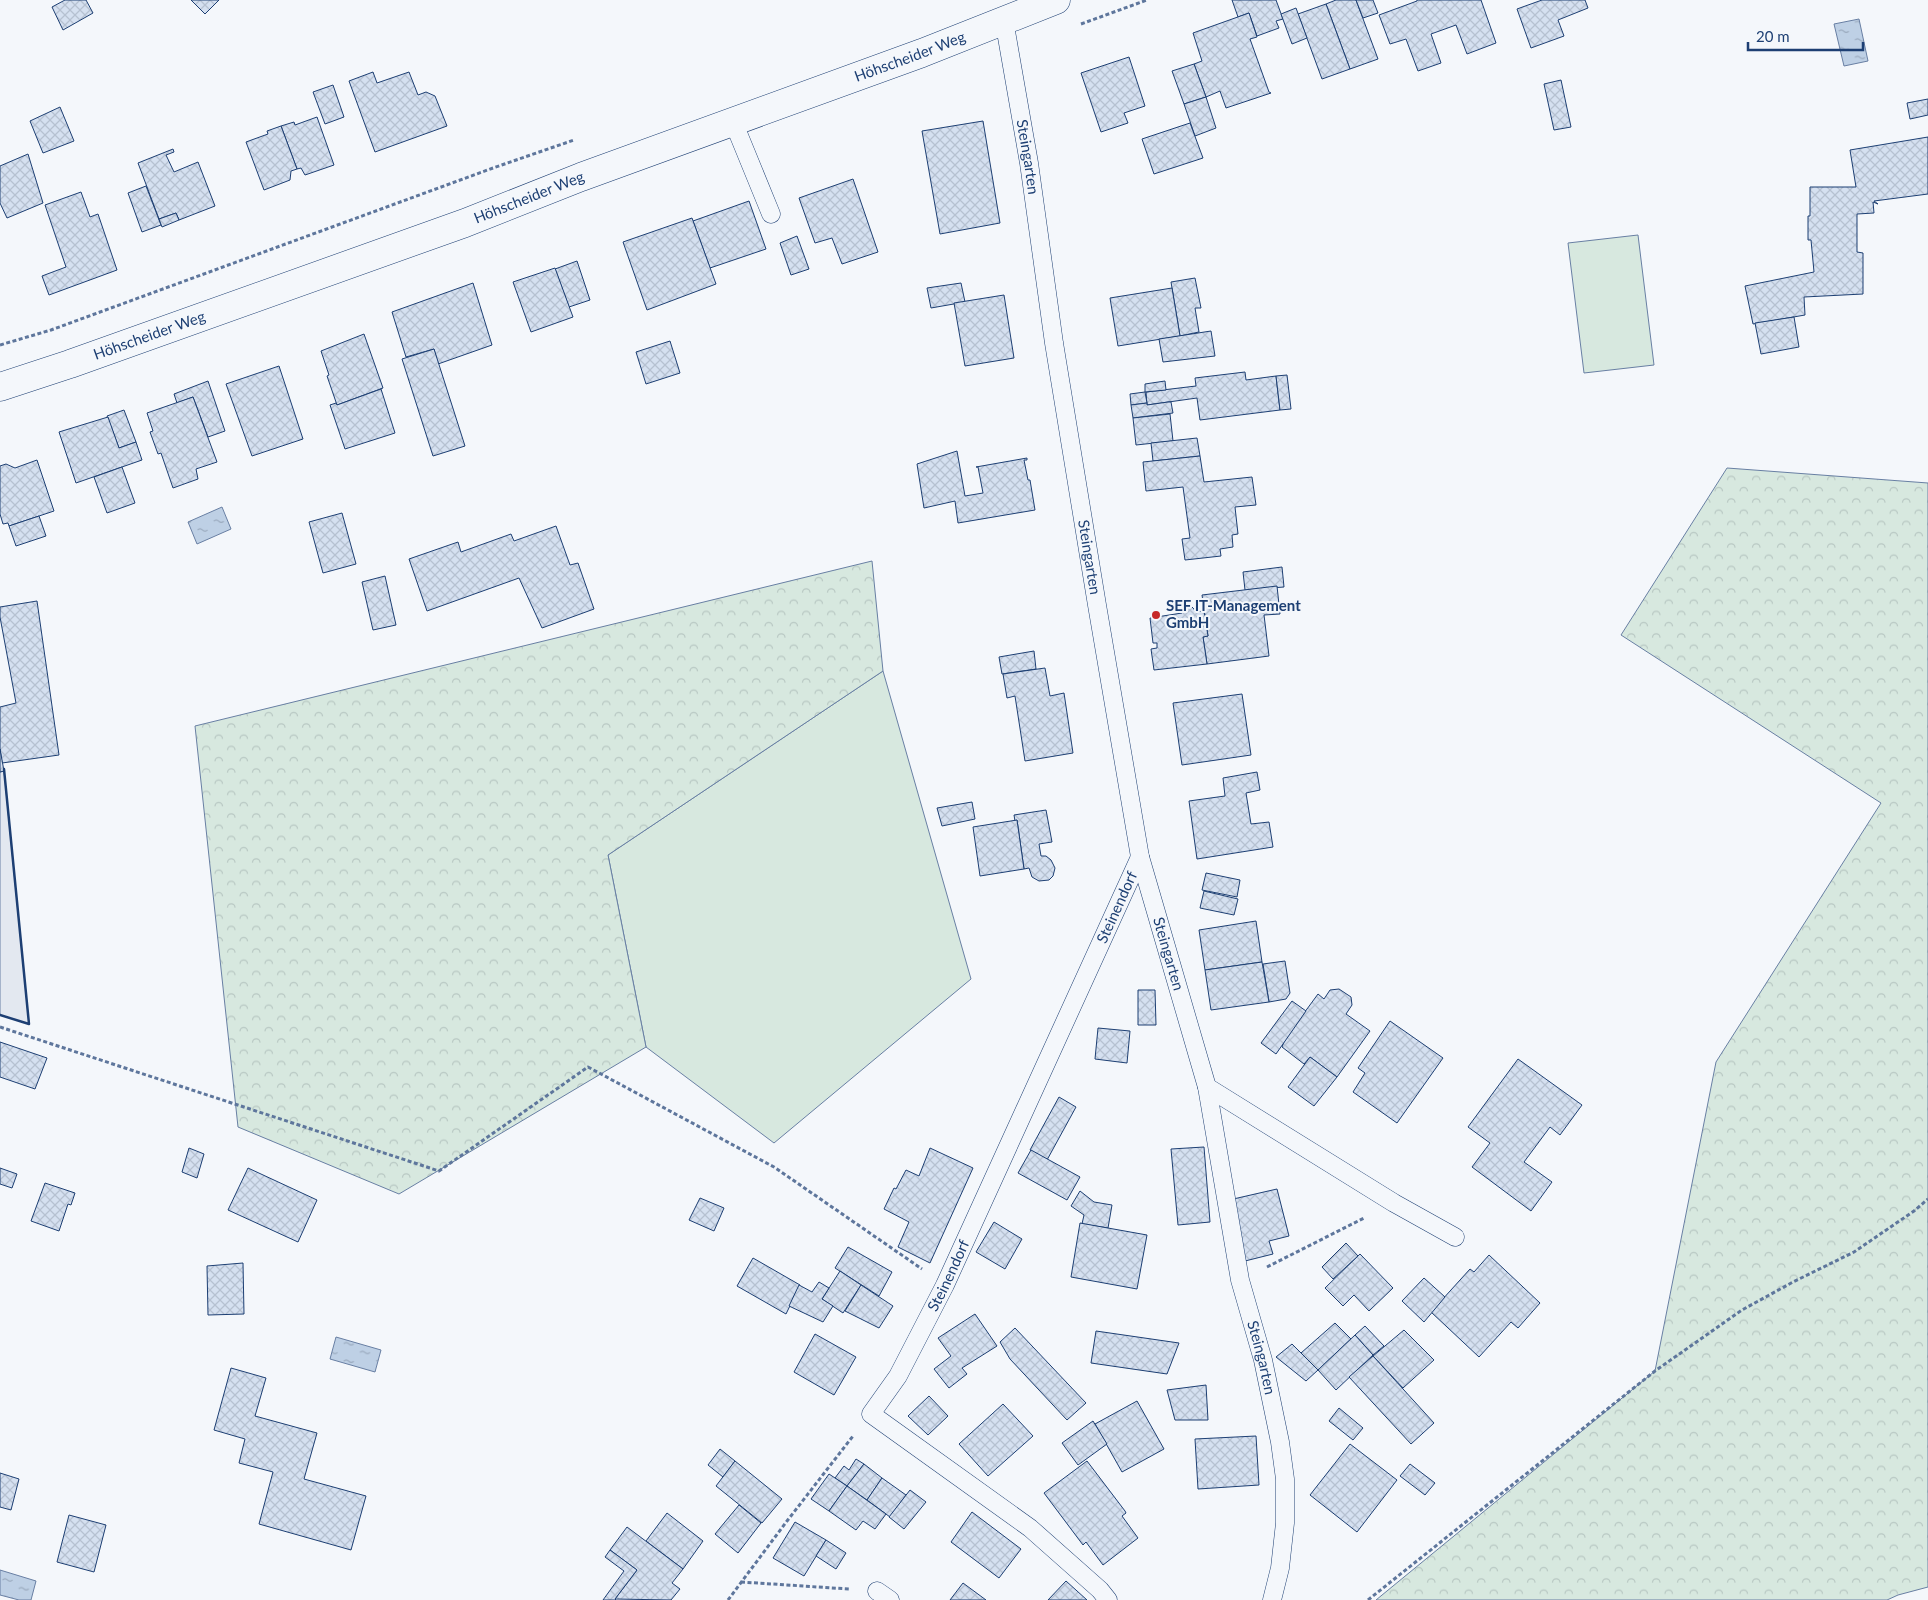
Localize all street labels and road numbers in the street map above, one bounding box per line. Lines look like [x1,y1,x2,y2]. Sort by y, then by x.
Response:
street label: Höhscheider Weg [852,27,968,85]
street label: Steingarten [1014,118,1043,195]
street label: Höhscheider Weg [471,167,587,227]
street label: Höhscheider Weg [91,306,207,363]
street label: Steingarten [1075,518,1105,596]
street label: Steinendorf [1092,867,1141,946]
street label: Steingarten [1150,915,1188,992]
street label: Steinendorf [923,1236,973,1314]
street label: Steingarten [1244,1318,1280,1396]

